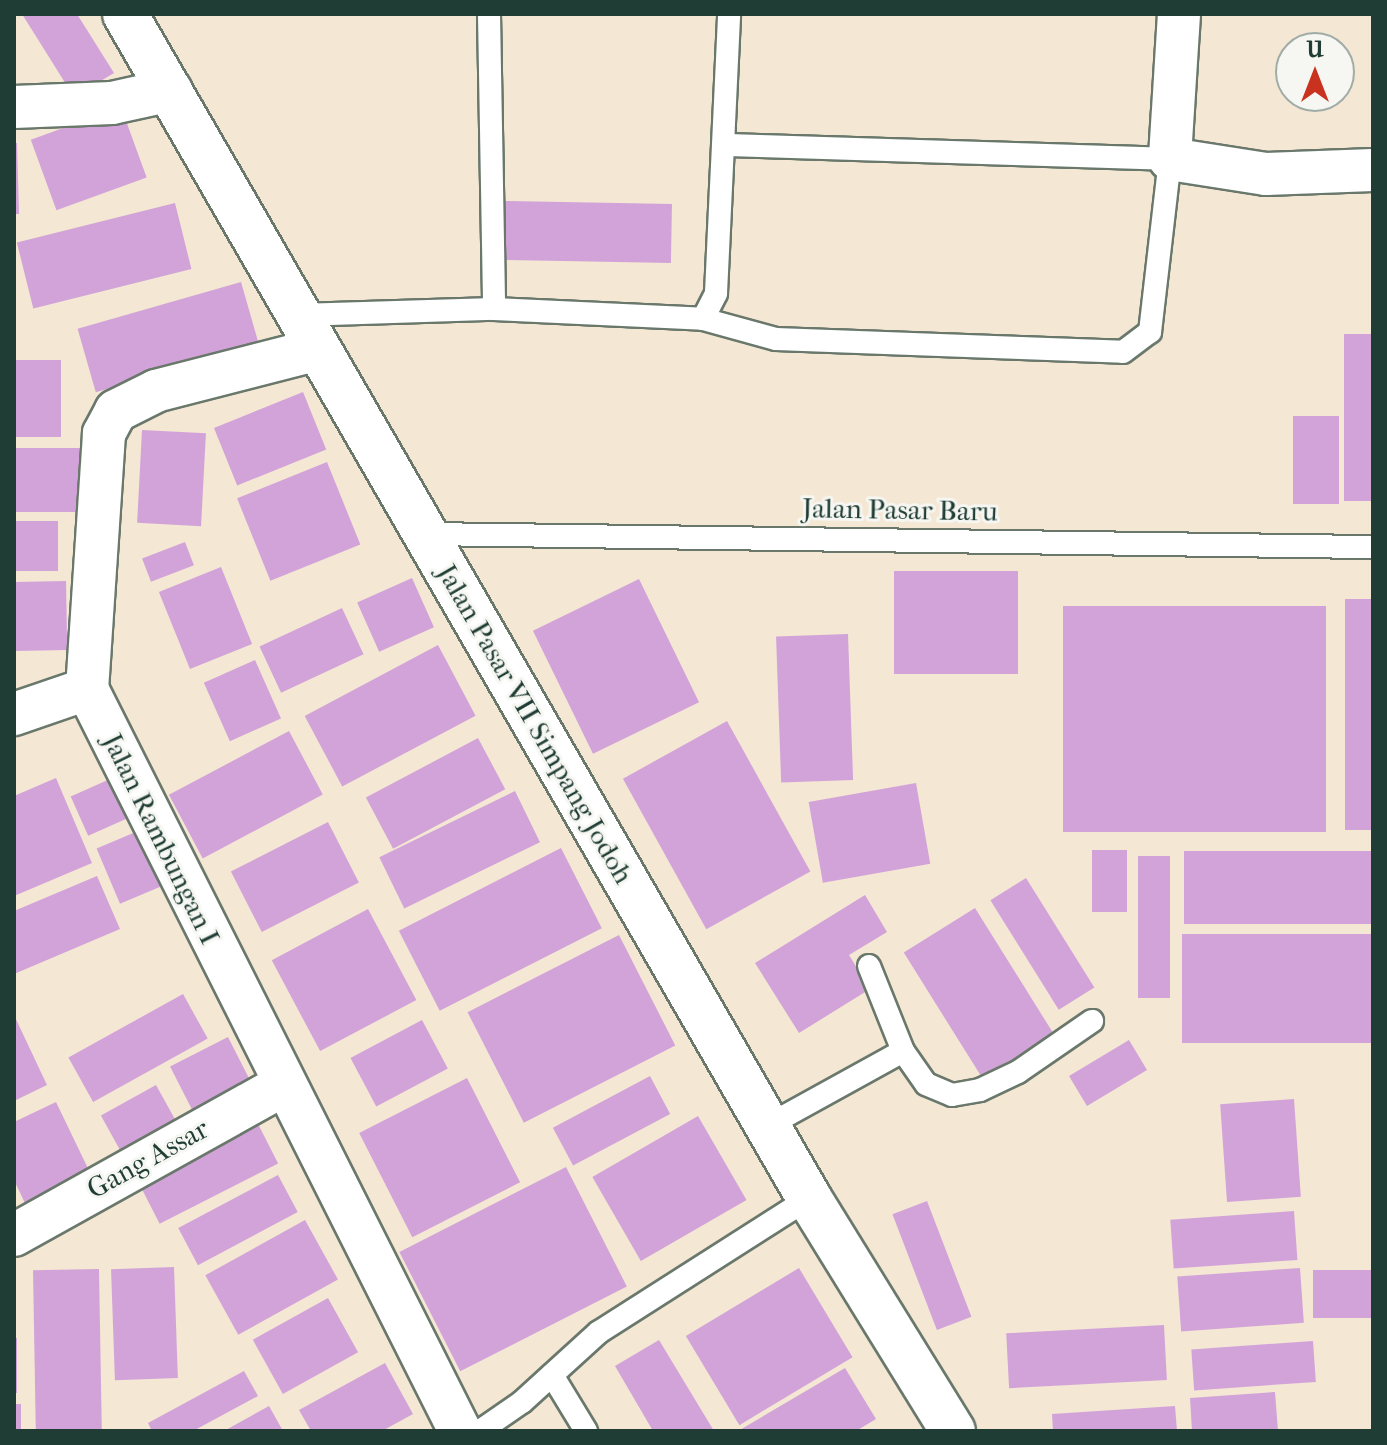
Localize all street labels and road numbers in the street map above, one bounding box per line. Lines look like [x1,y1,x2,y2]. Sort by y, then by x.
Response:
street label: Jalan Pasar Baru [802,491,998,529]
street label: Jalan Pasar VII Simpang Jodoh [430,558,640,890]
street label: Jalan Rambungan I [95,728,227,950]
street label: Gang Assar [81,1112,215,1206]

